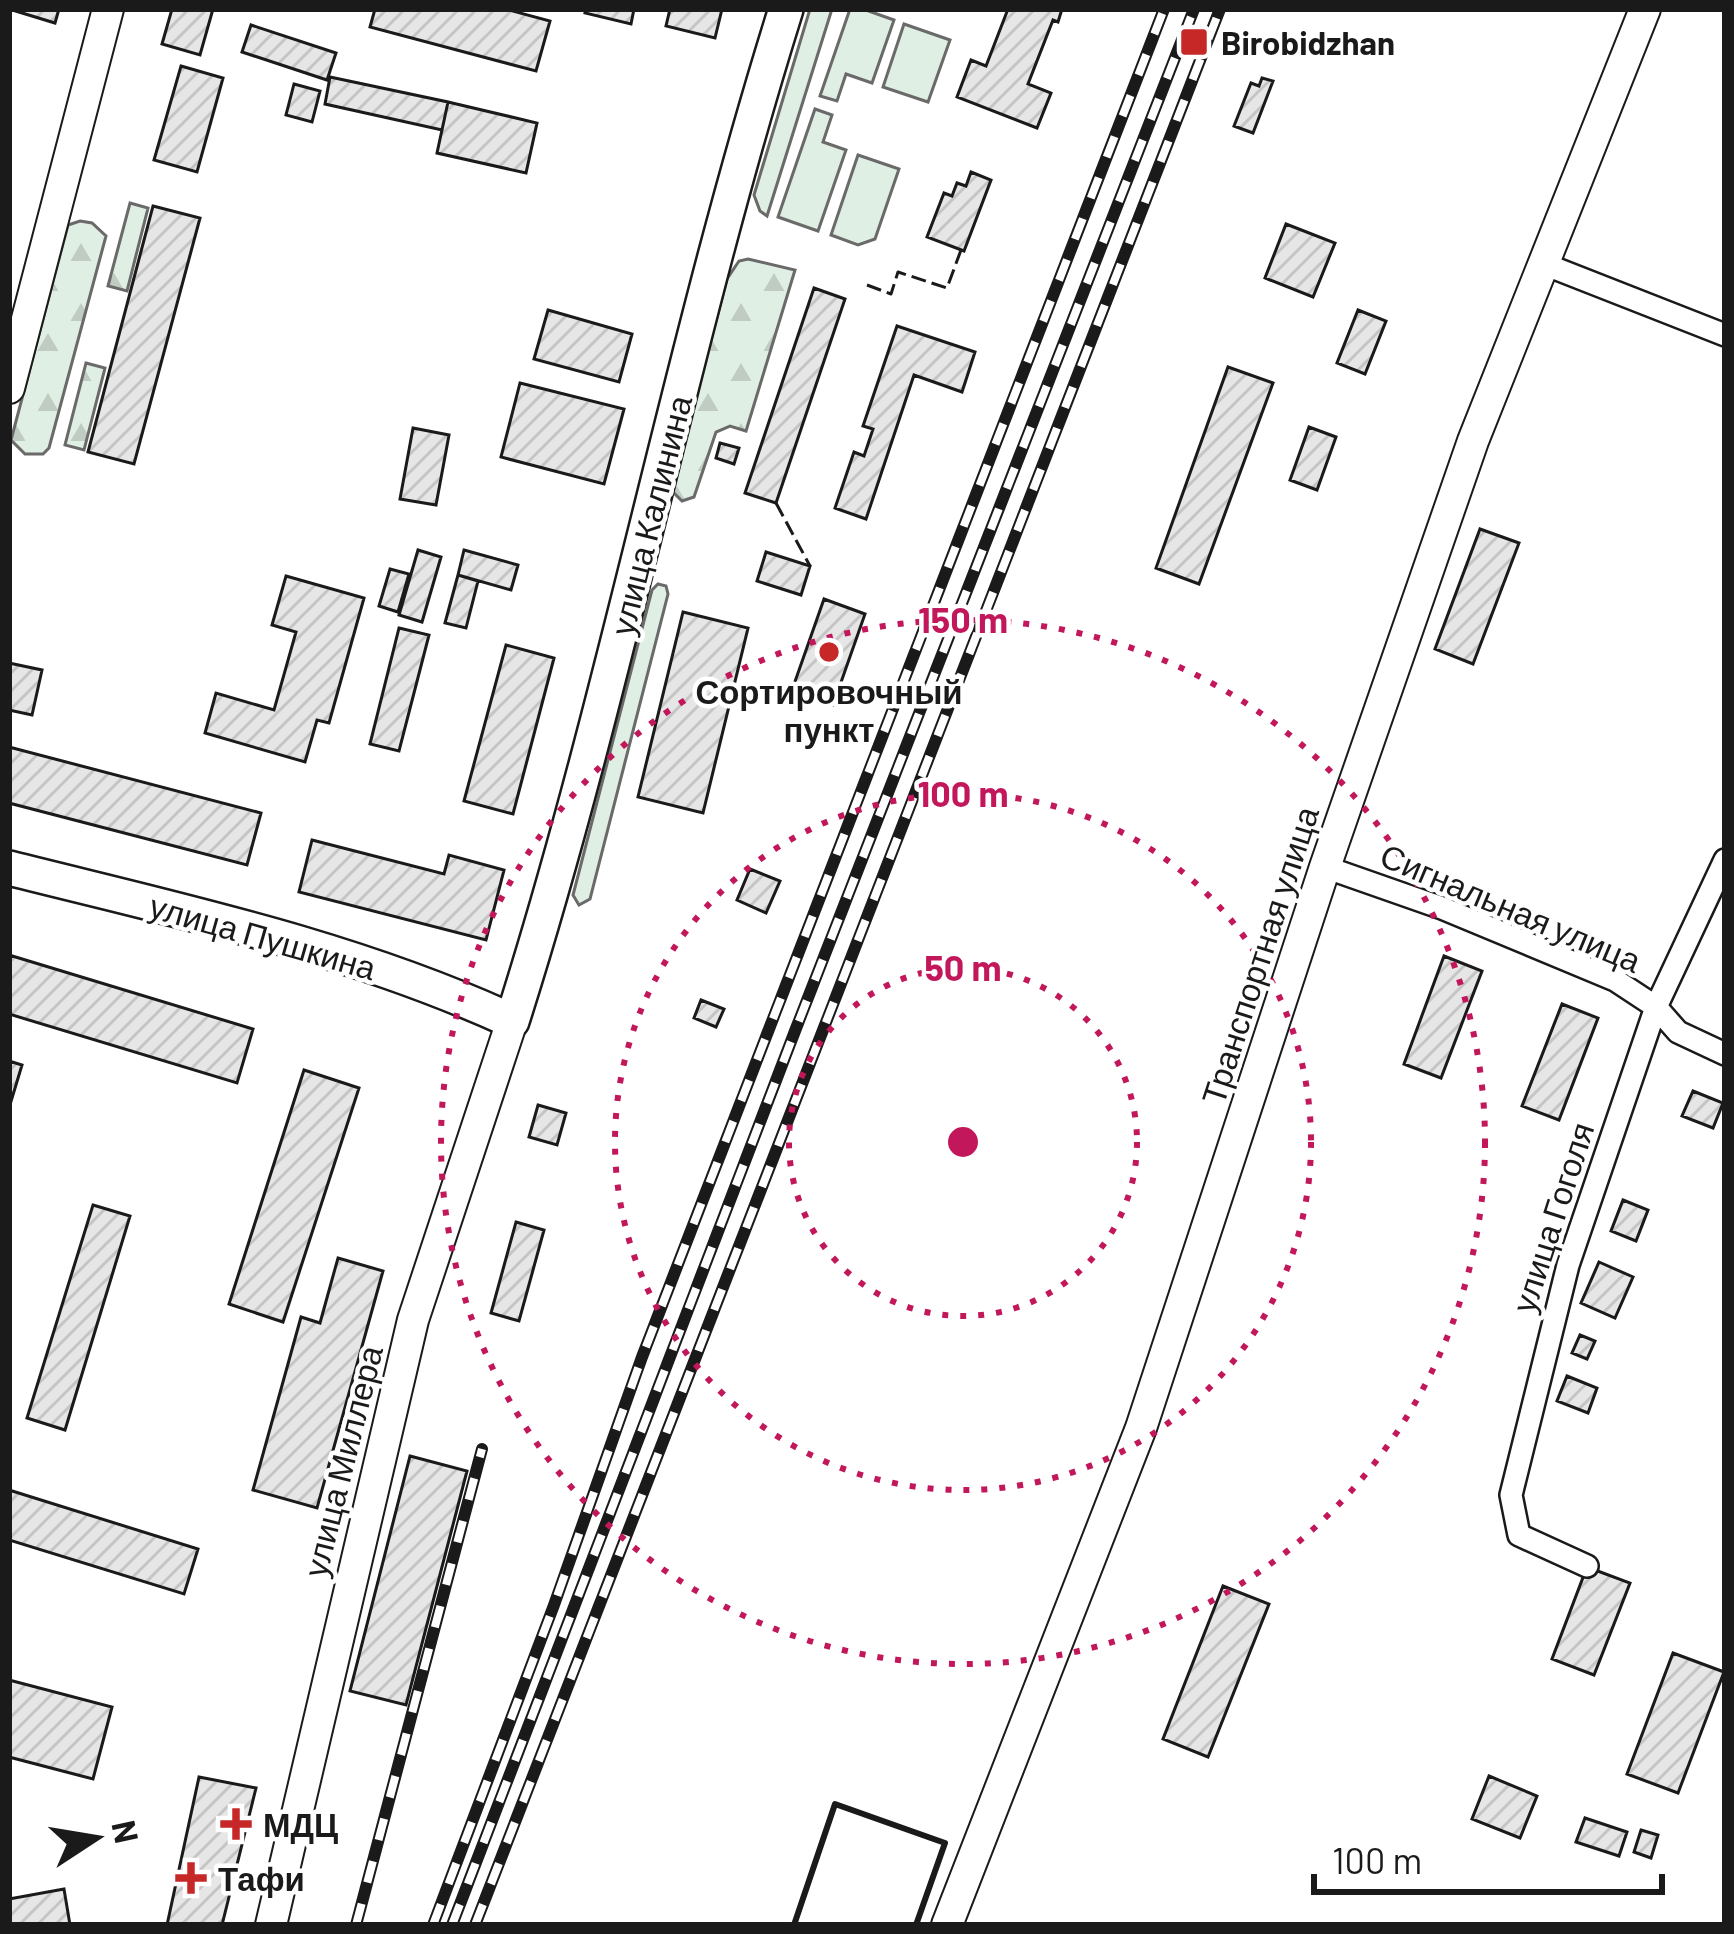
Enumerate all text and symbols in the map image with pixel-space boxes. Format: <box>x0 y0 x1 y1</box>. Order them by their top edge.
place label: Birobidzhan <box>1221 22 1395 62</box>
marker: Birobidzhan <box>1178 26 1210 58</box>
street label: улица Калинина <box>601 390 699 639</box>
text: 150 m <box>918 597 1008 640</box>
marker: Сортировочный пункт <box>816 639 842 665</box>
place label: Сортировочный пункт <box>695 671 963 749</box>
text: 100 m <box>917 771 1009 814</box>
street label: Транспортная улица <box>1192 801 1326 1109</box>
street label: Сигнальная улица <box>1375 834 1648 980</box>
street label: улица Пушкина <box>145 885 381 988</box>
text: 50 m <box>924 945 1002 988</box>
street label: улица Гоголя <box>1502 1117 1602 1317</box>
centre of rings <box>942 1121 984 1163</box>
street label: улица Миллера <box>294 1341 390 1581</box>
north arrow <box>36 1778 156 1898</box>
place label: МДЦ <box>263 1804 338 1844</box>
marker: МДЦ <box>220 1808 252 1840</box>
text: N <box>104 1817 148 1846</box>
scale bar <box>1314 1820 1662 1894</box>
text: 100 m <box>1332 1838 1422 1881</box>
place label: Тафи <box>218 1858 305 1898</box>
marker: Тафи <box>175 1862 207 1894</box>

